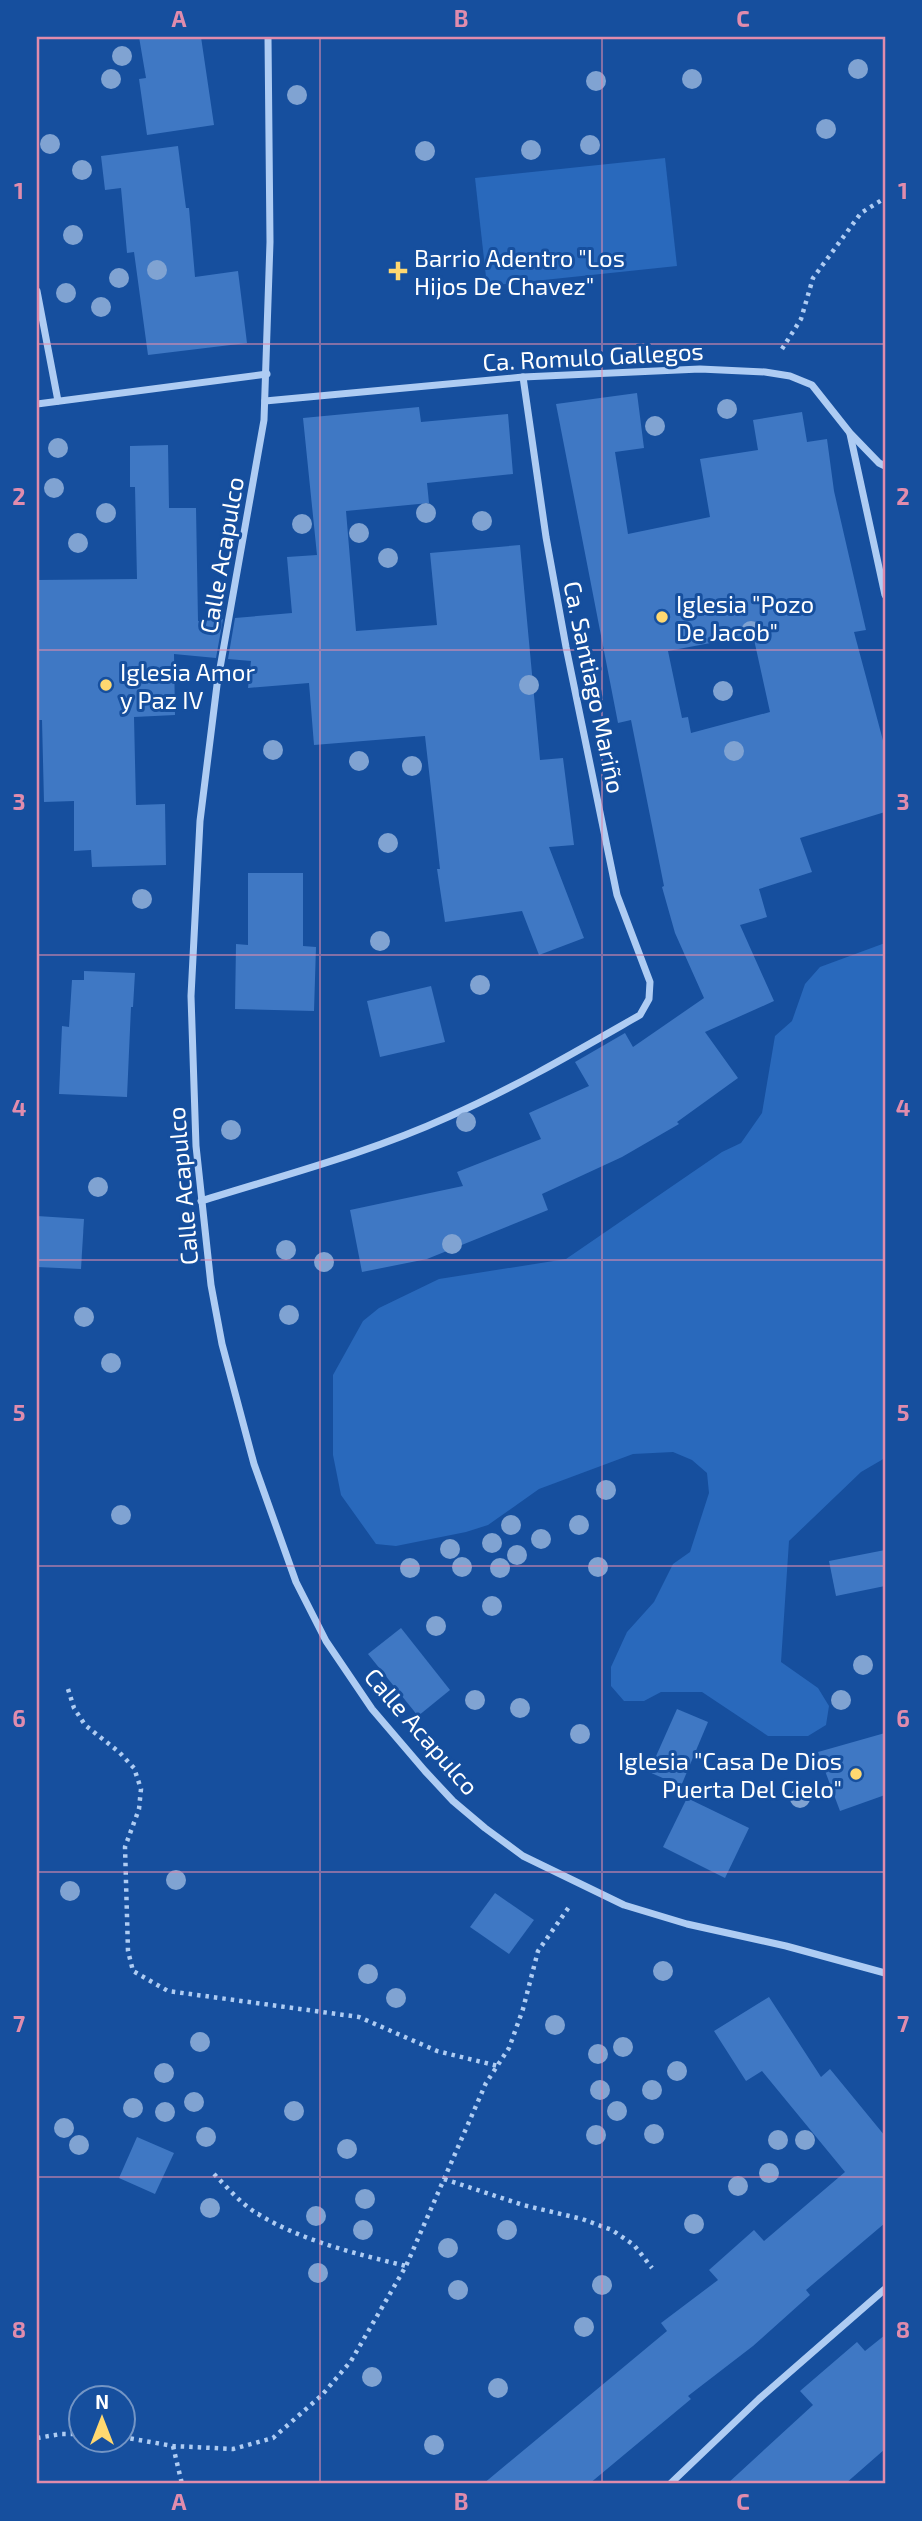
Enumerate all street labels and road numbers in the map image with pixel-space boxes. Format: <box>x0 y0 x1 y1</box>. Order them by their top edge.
street label: Ca. Romulo Gallegos <box>482 336 704 376</box>
street label: Calle Acapulco <box>193 474 249 636</box>
street label: Ca. Santiago Mariño <box>558 578 632 796</box>
street label: Calle Acapulco <box>161 1106 203 1266</box>
street label: Calle Acapulco <box>359 1662 485 1800</box>

